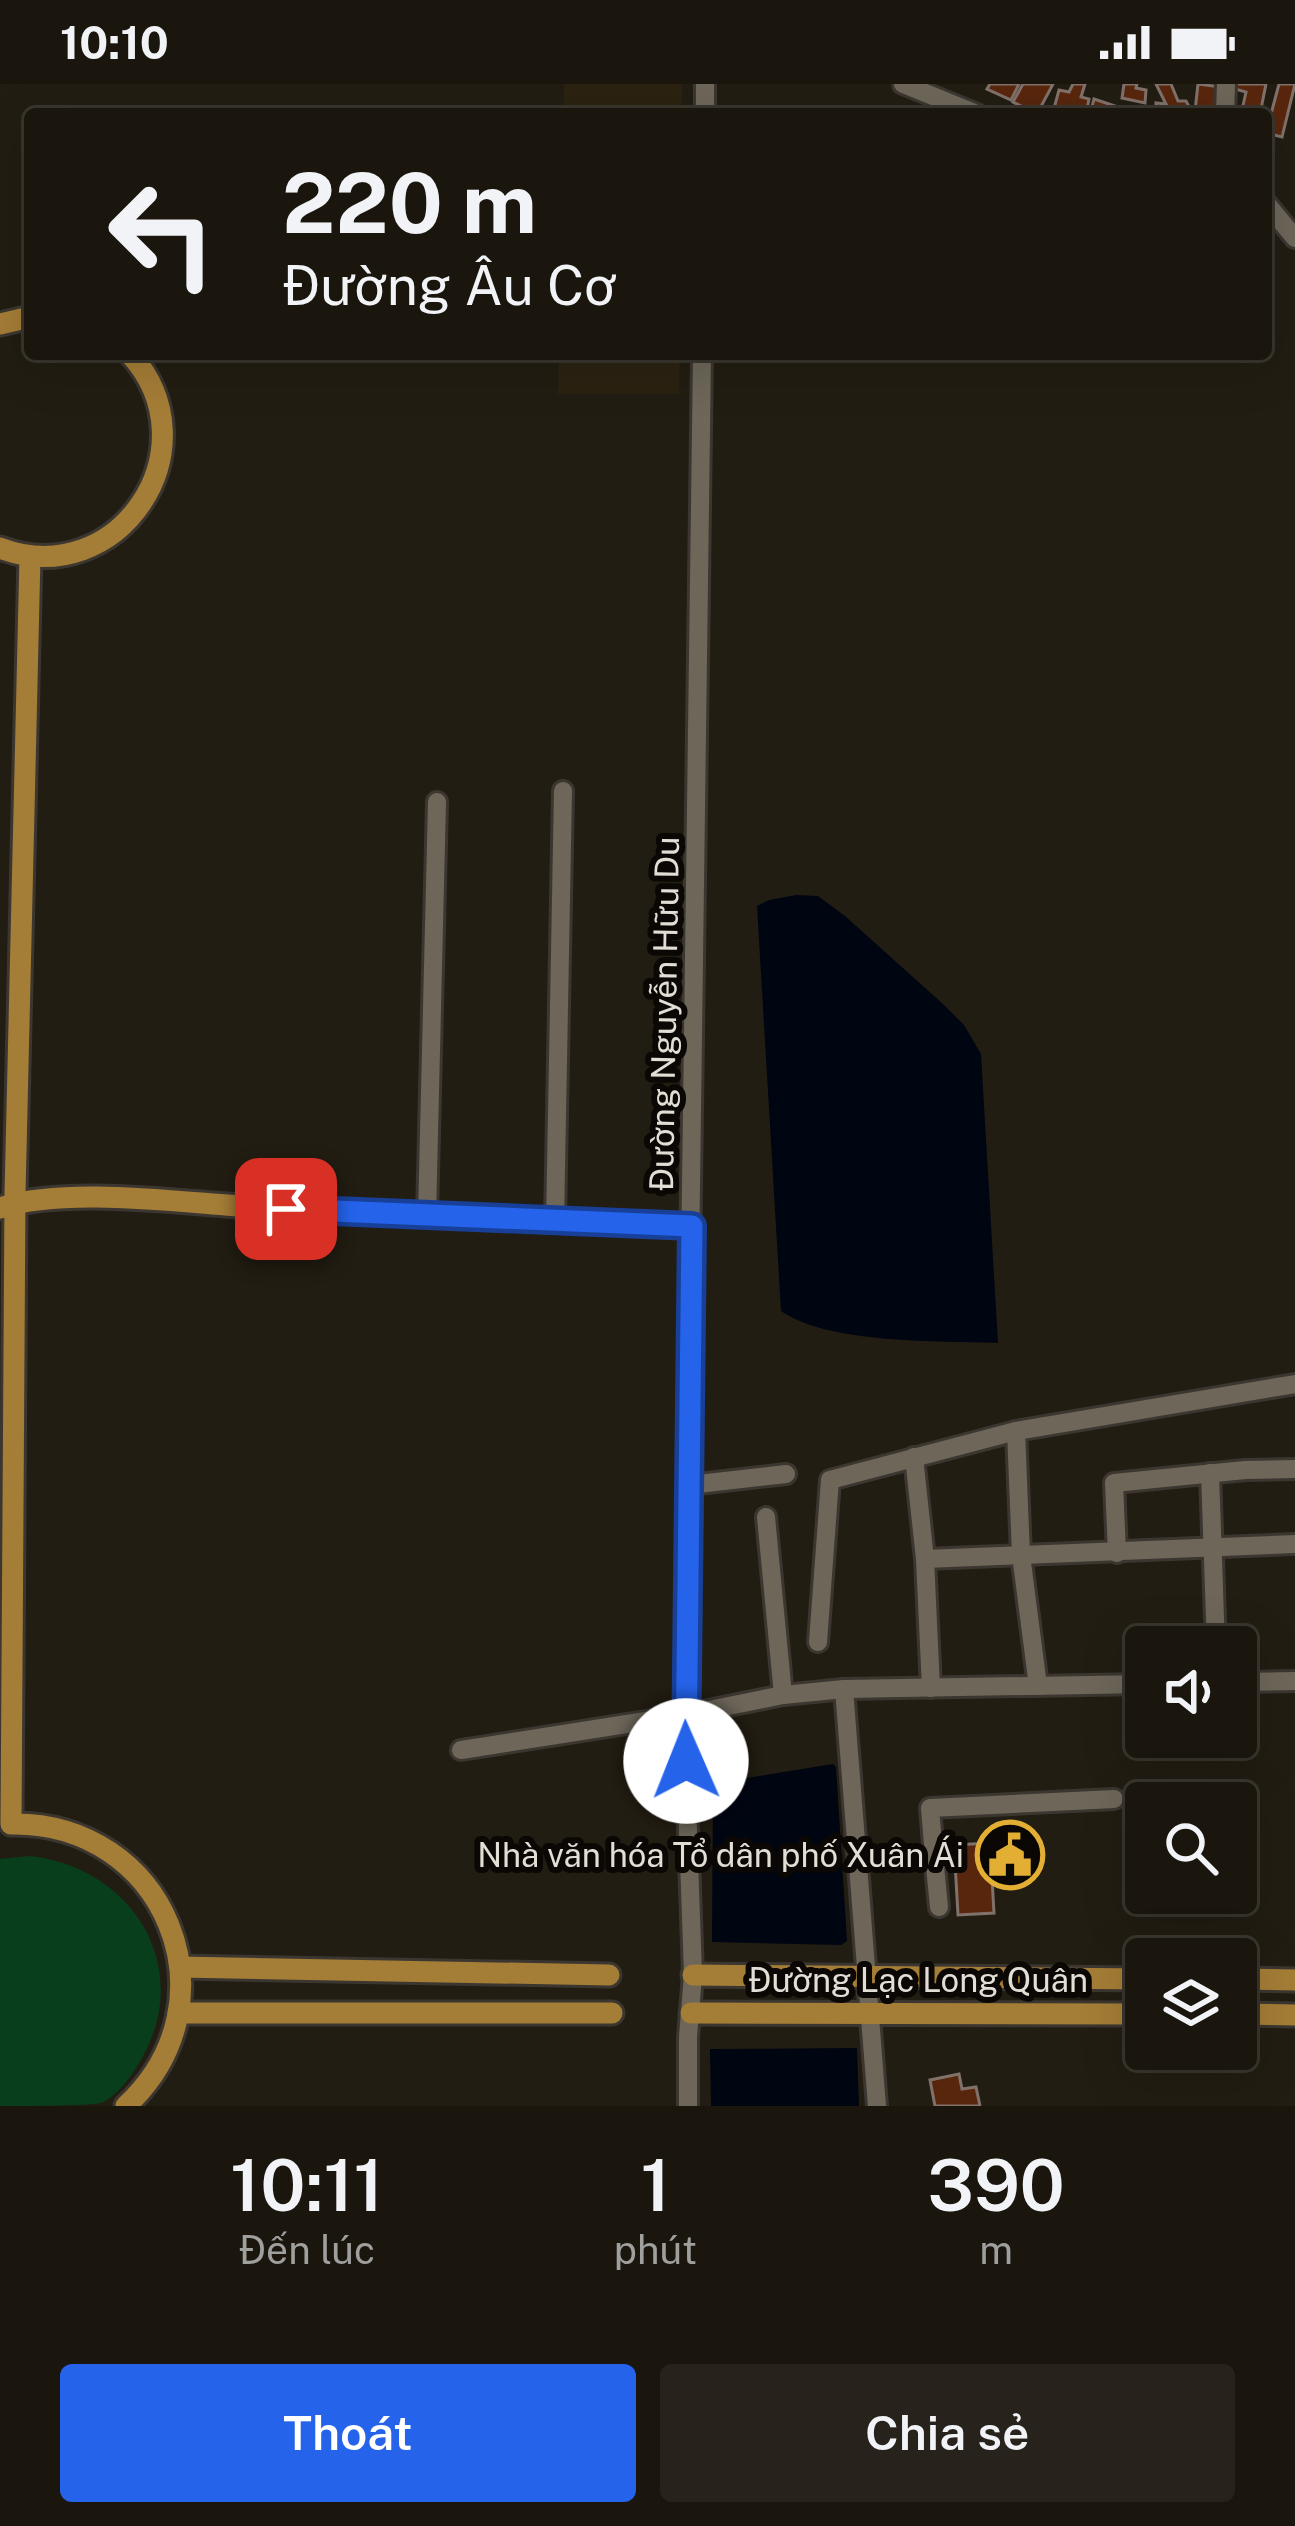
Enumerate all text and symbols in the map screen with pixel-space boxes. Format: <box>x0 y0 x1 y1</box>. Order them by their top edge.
text: 10:10 <box>60 16 169 69</box>
text: 220 m <box>282 153 537 252</box>
icon: left <box>84 156 240 312</box>
text: Đường Âu Cơ <box>282 254 617 317</box>
street label: Đường Nguyễn Hữu Du <box>642 836 686 1192</box>
pin <box>235 1158 337 1260</box>
icon: arrive <box>253 1176 319 1242</box>
map controls <box>1125 1626 1257 2070</box>
button: sound <box>1125 1626 1257 1758</box>
position arrow <box>623 1698 749 1824</box>
button: search <box>1125 1782 1257 1914</box>
public building icon: Nhà văn hóa Tổ dân phố Xuân Ái <box>975 1820 1045 1890</box>
place label: Nhà văn hóa Tổ dân phố Xuân Ái <box>477 1835 964 1874</box>
button: layers <box>1125 1938 1257 2070</box>
street label: Đường Lạc Long Quân <box>748 1961 1088 1999</box>
text: 10:11 <box>230 2143 384 2227</box>
text: 1 <box>640 2143 671 2227</box>
text: 390 <box>927 2143 1065 2227</box>
text: Đến lúc <box>239 2227 375 2273</box>
text: phút <box>614 2227 697 2273</box>
text: m <box>979 2227 1013 2273</box>
button: Thoát <box>60 2364 636 2502</box>
button: Chia sẻ <box>660 2364 1235 2502</box>

